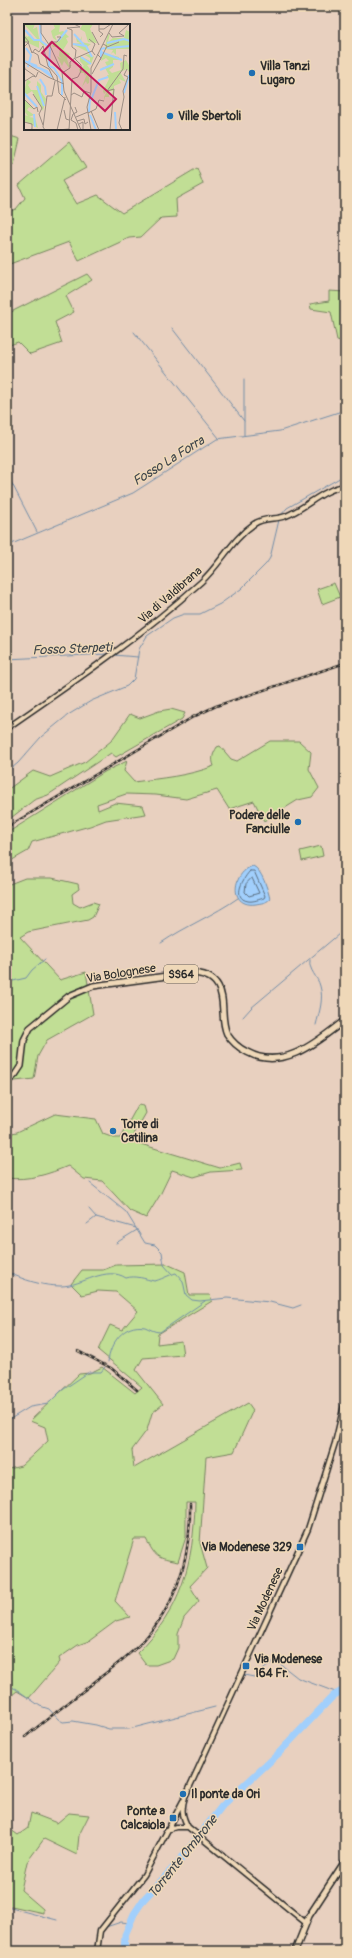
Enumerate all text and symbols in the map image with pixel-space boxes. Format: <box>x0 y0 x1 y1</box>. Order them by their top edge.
inset map <box>24 24 130 130</box>
place label: Villa Tanzi Lugaro <box>260 59 310 88</box>
marker: Villa Tanzi Lugaro <box>247 68 257 78</box>
place label: Ville Sbertoli <box>178 109 241 124</box>
marker: Ville Sbertoli <box>165 111 175 121</box>
water label: Fosso La Forra <box>130 432 208 489</box>
street label: Via di Valdibrana <box>135 563 206 627</box>
water label: Fosso Sterpeti <box>32 640 115 658</box>
place label: Podere delle Fanciulle <box>229 808 291 837</box>
marker: Podere delle Fanciulle <box>293 817 303 827</box>
street label: Via Bolognese <box>85 961 157 986</box>
road number: SS64 <box>164 965 198 983</box>
place label: Torre di Catilina <box>120 1117 158 1146</box>
marker: Torre di Catilina <box>108 1126 118 1136</box>
place label: Via Modenese 329 <box>202 1540 292 1555</box>
marker: Via Modenese 329 <box>295 1542 305 1552</box>
street label: Via Modenese <box>244 1565 287 1633</box>
place label: Via Modenese 164 Fr. <box>254 1652 323 1681</box>
marker: Via Modenese 164 Fr. <box>241 1661 251 1671</box>
place label: Il ponte da Ori <box>191 1787 260 1802</box>
marker: Il ponte da Ori <box>178 1789 188 1799</box>
place label: Ponte a Calcaiola <box>120 1804 165 1833</box>
water label: Torrente Ombrone <box>145 1811 222 1901</box>
marker: Ponte a Calcaiola <box>168 1813 178 1823</box>

